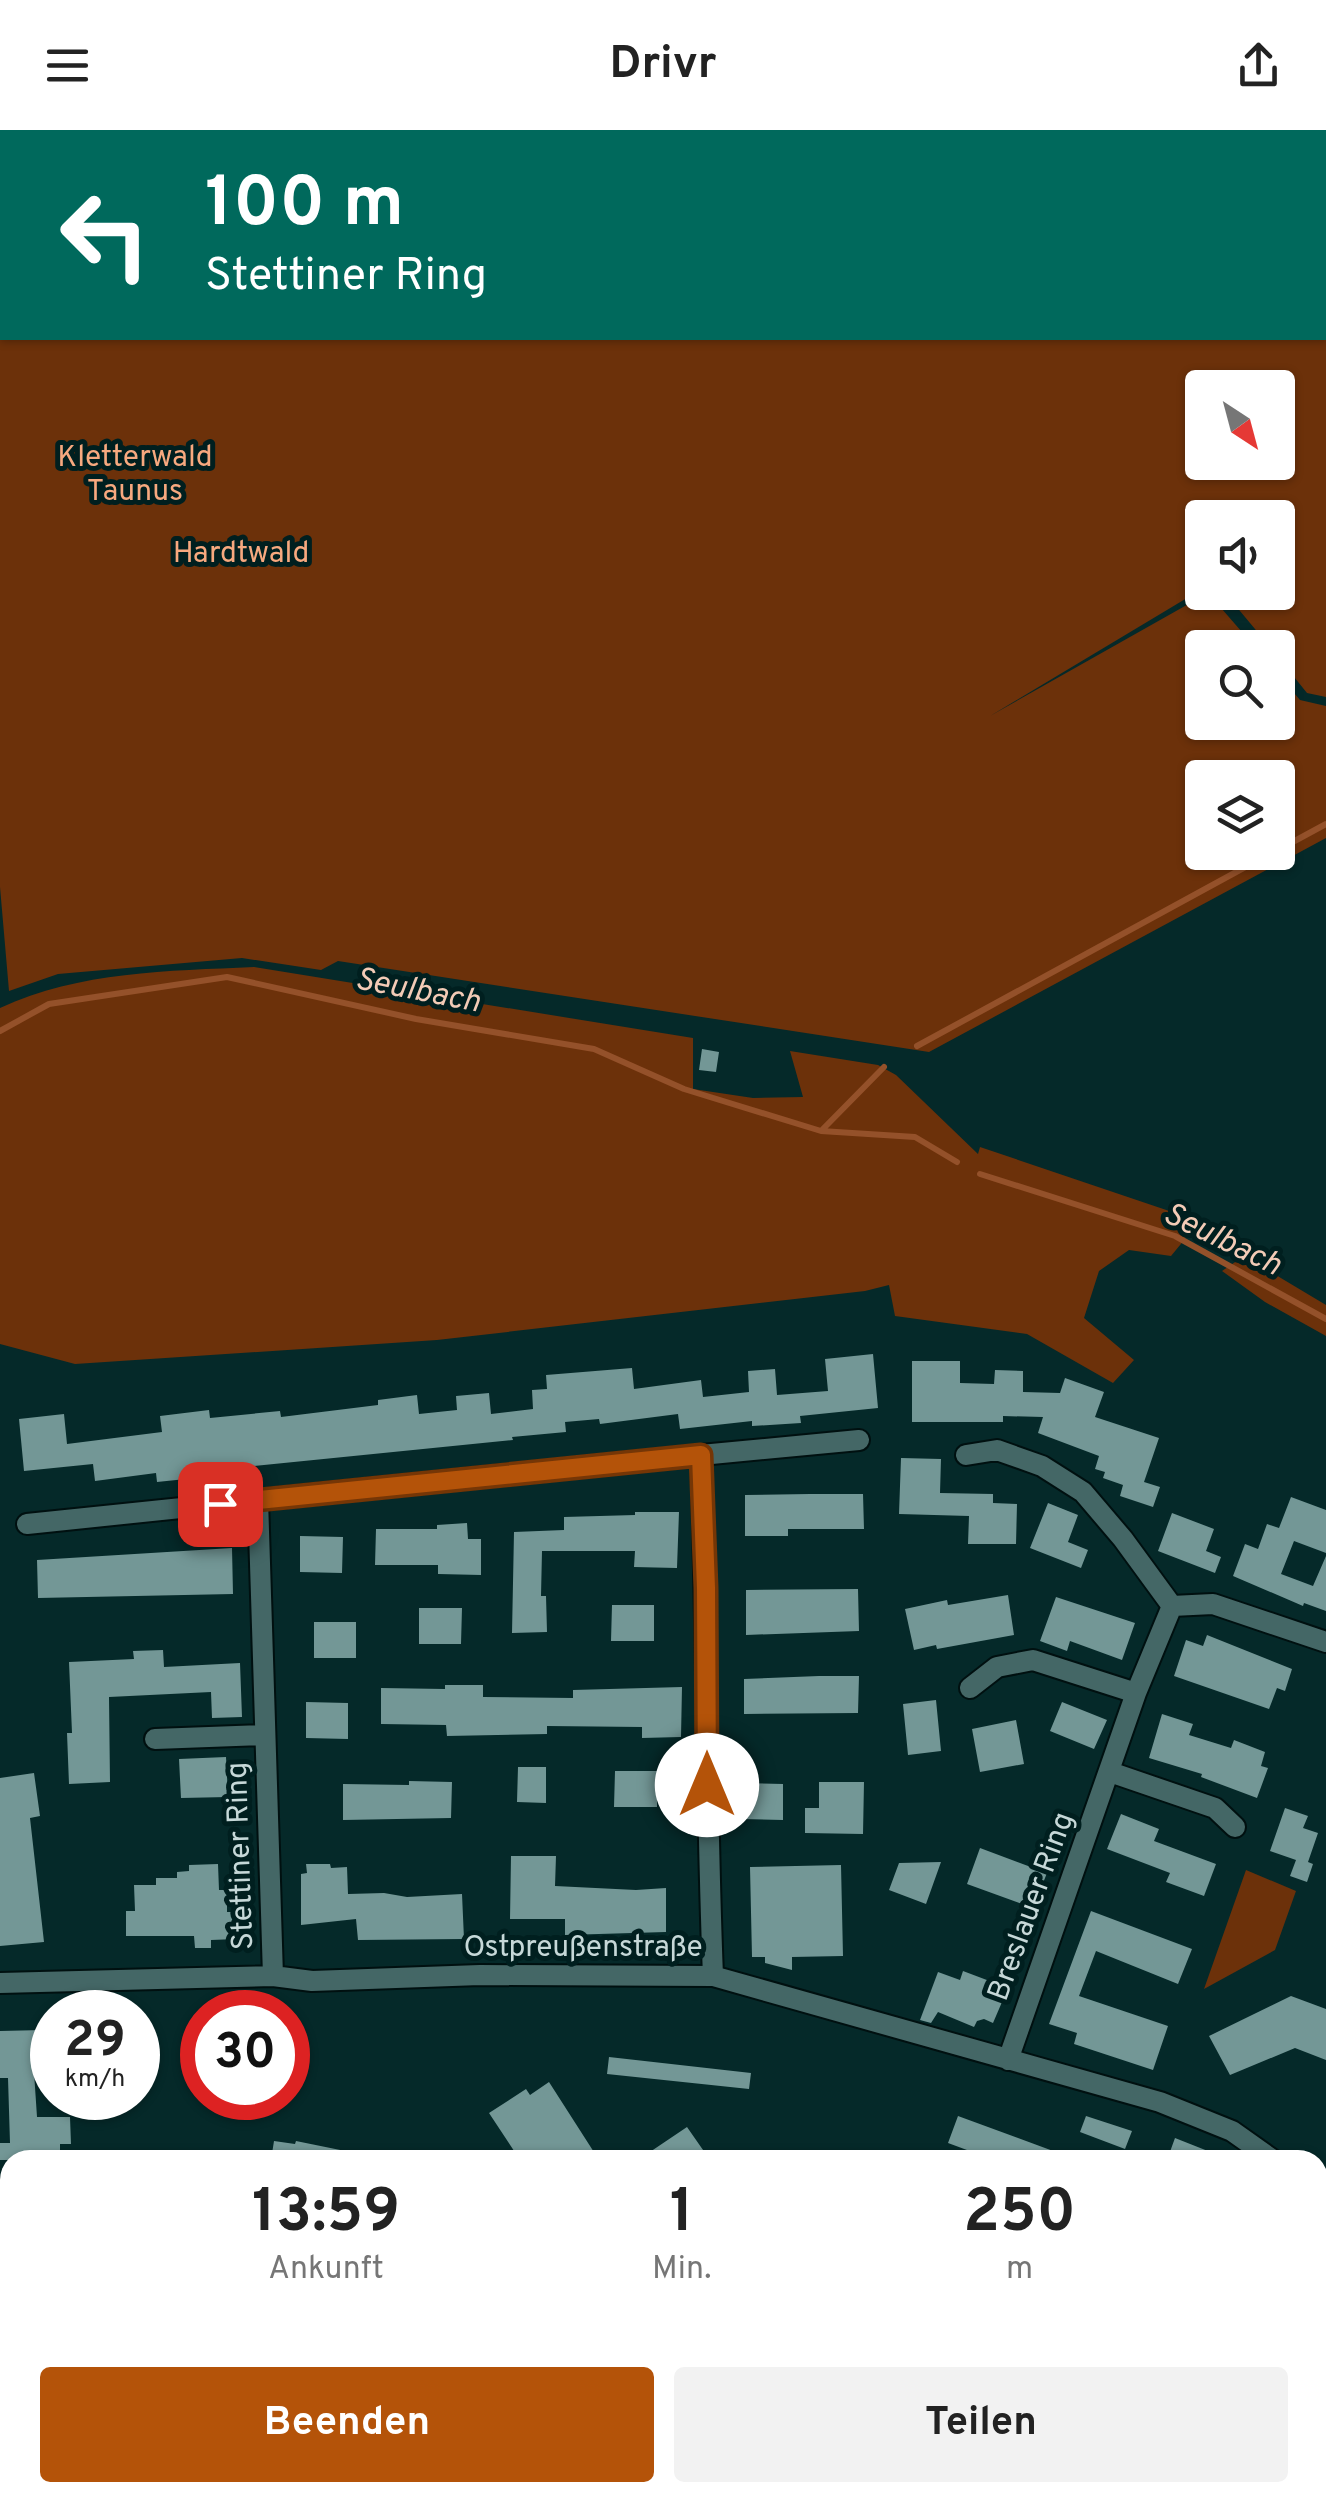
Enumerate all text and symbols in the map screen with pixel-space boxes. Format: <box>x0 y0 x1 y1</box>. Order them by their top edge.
text: Drivr <box>609 37 717 94</box>
icon: menu <box>40 38 95 93</box>
icon: share <box>1231 38 1286 93</box>
text: 100 m <box>205 162 404 251</box>
icon: left <box>40 170 170 300</box>
text: Stettiner Ring <box>205 249 487 306</box>
north arrow <box>1185 370 1295 480</box>
map controls <box>1185 370 1295 870</box>
park label: Kletterwald Taunus <box>57 440 213 511</box>
button: sound <box>1185 500 1295 610</box>
park label: Hardtwald <box>173 536 309 573</box>
button: search <box>1185 630 1295 740</box>
button: layers <box>1185 760 1295 870</box>
water label: Seulbach <box>351 960 484 1024</box>
water label: Seulbach <box>1156 1195 1288 1287</box>
pin <box>178 1462 263 1547</box>
icon: arrive <box>193 1477 248 1532</box>
position arrow <box>655 1733 759 1837</box>
street label: Stettiner Ring <box>220 1761 263 1951</box>
street label: Breslauer Ring <box>981 1808 1084 2006</box>
street label: Ostpreußenstraße <box>463 1930 703 1967</box>
speed limit sign: 30 <box>180 1990 310 2120</box>
text: 29 <box>64 2011 126 2074</box>
text: km/h <box>65 2064 125 2096</box>
text: 13:59 <box>252 2177 400 2253</box>
text: 1 <box>670 2177 694 2253</box>
text: 250 <box>963 2177 1076 2253</box>
text: Ankunft <box>268 2250 384 2290</box>
text: Min. <box>652 2250 711 2290</box>
text: m <box>1006 2250 1033 2290</box>
button: Beenden <box>40 2367 654 2482</box>
button: Teilen <box>674 2367 1288 2482</box>

